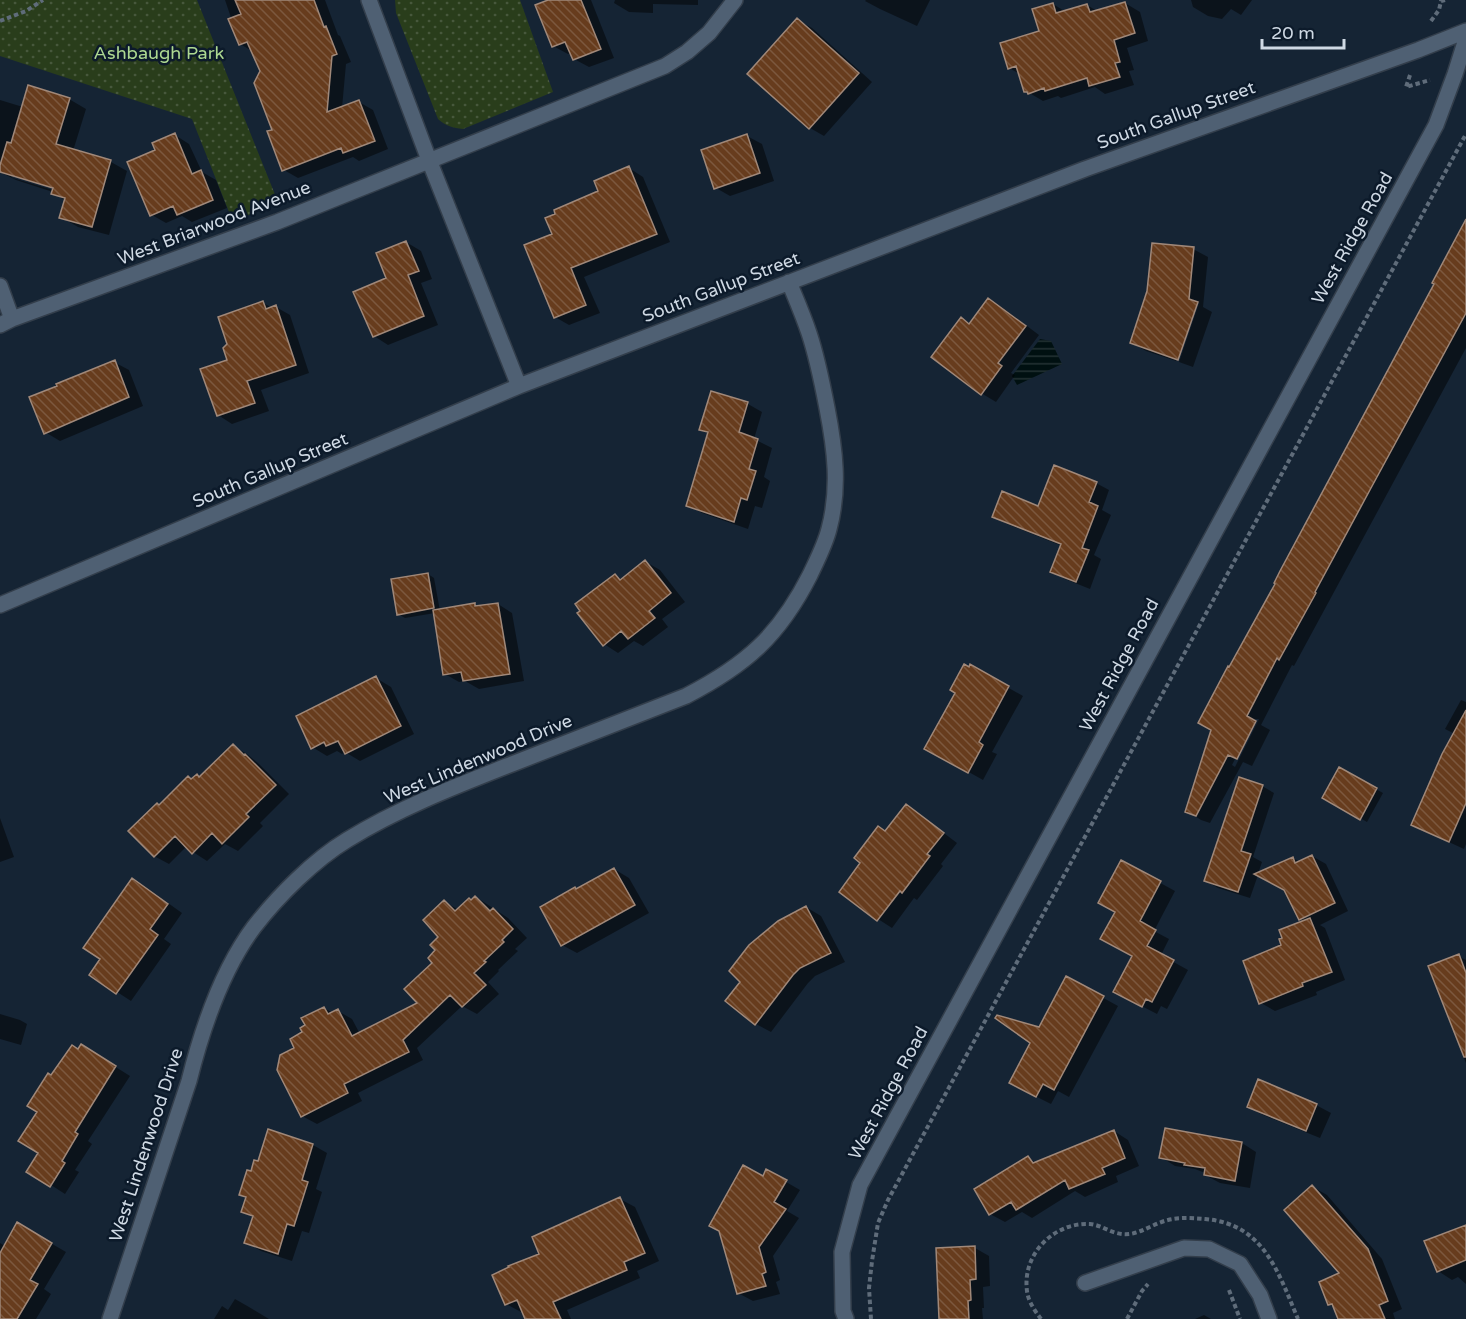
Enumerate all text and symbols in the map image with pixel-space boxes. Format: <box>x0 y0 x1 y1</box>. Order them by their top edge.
scale bar <box>1262 12 1344 50</box>
text: 20 m <box>1271 22 1315 44</box>
park label: Ashbaugh Park <box>94 42 225 64</box>
street label: South Gallup Street <box>1094 76 1258 154</box>
street label: West Ridge Road <box>1307 168 1397 308</box>
street label: West Briarwood Avenue <box>114 176 314 270</box>
street label: South Gallup Street <box>639 247 803 327</box>
street label: South Gallup Street <box>189 427 351 513</box>
street label: West Ridge Road <box>1075 595 1163 735</box>
street label: West Lindenwood Drive <box>381 709 575 809</box>
street label: West Ridge Road <box>844 1023 932 1163</box>
street label: West Lindenwood Drive <box>104 1045 188 1245</box>

